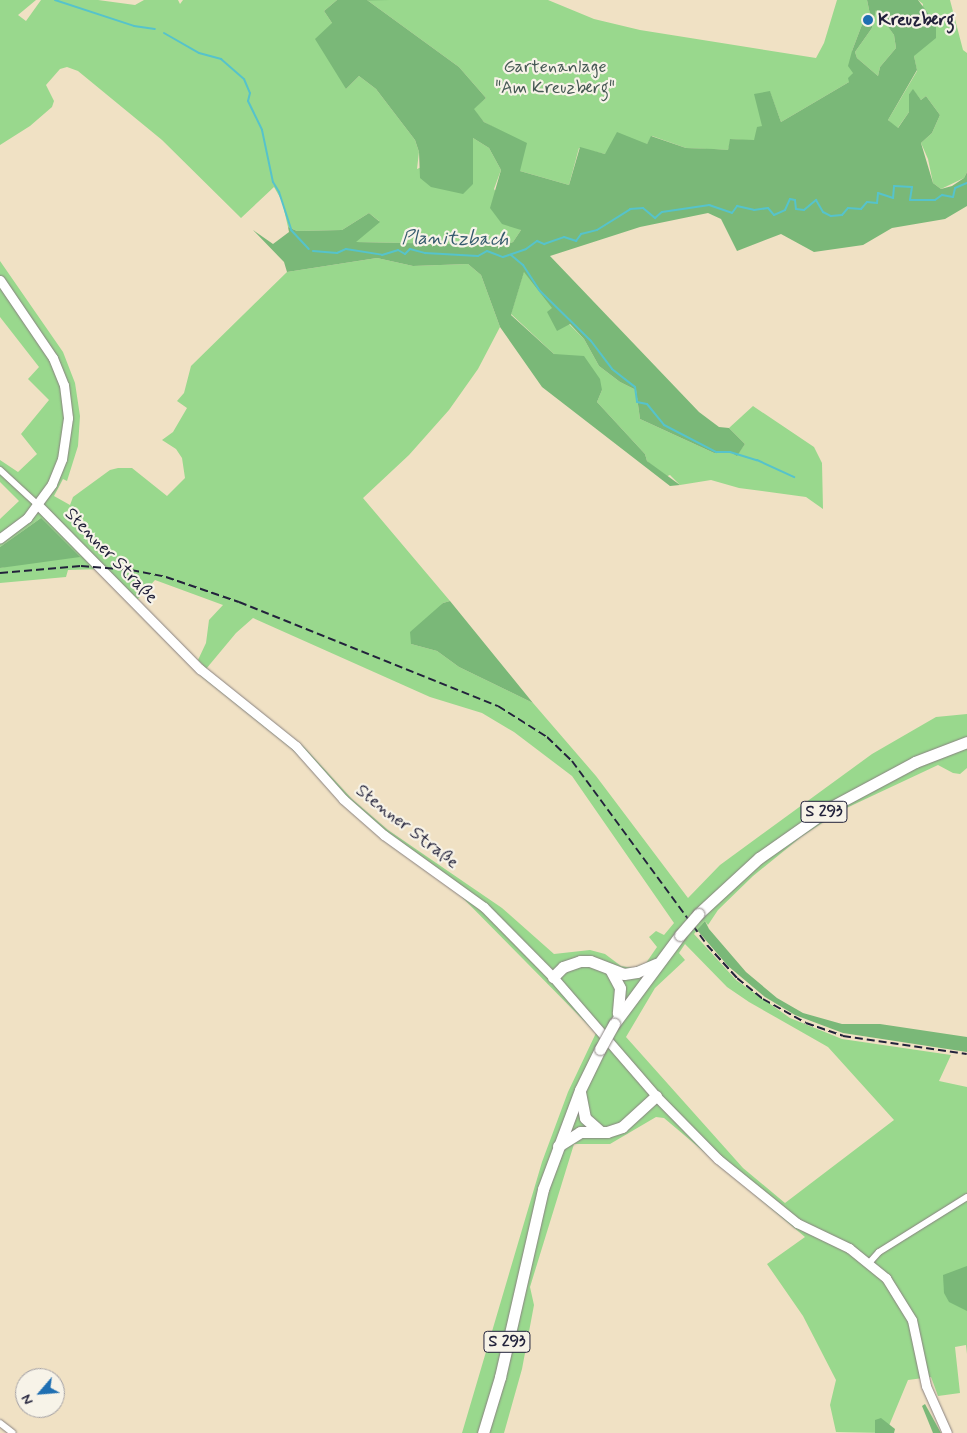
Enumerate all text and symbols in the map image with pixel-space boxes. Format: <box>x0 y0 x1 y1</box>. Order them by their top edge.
place label: Kreuzberg <box>878 9 955 31</box>
marker: Kreuzberg <box>862 14 874 26</box>
park label: Gartenanlage "Am Kreuzberg" <box>495 57 615 100</box>
water label: Planitzbach <box>401 227 509 251</box>
street label: Stenner Straße <box>61 505 161 607</box>
street label: Stenner Straße <box>352 781 462 873</box>
road number: S 293 <box>800 799 848 826</box>
road number: S 293 <box>483 1328 531 1355</box>
north arrow <box>15 1368 65 1418</box>
text: N <box>17 1391 38 1408</box>

